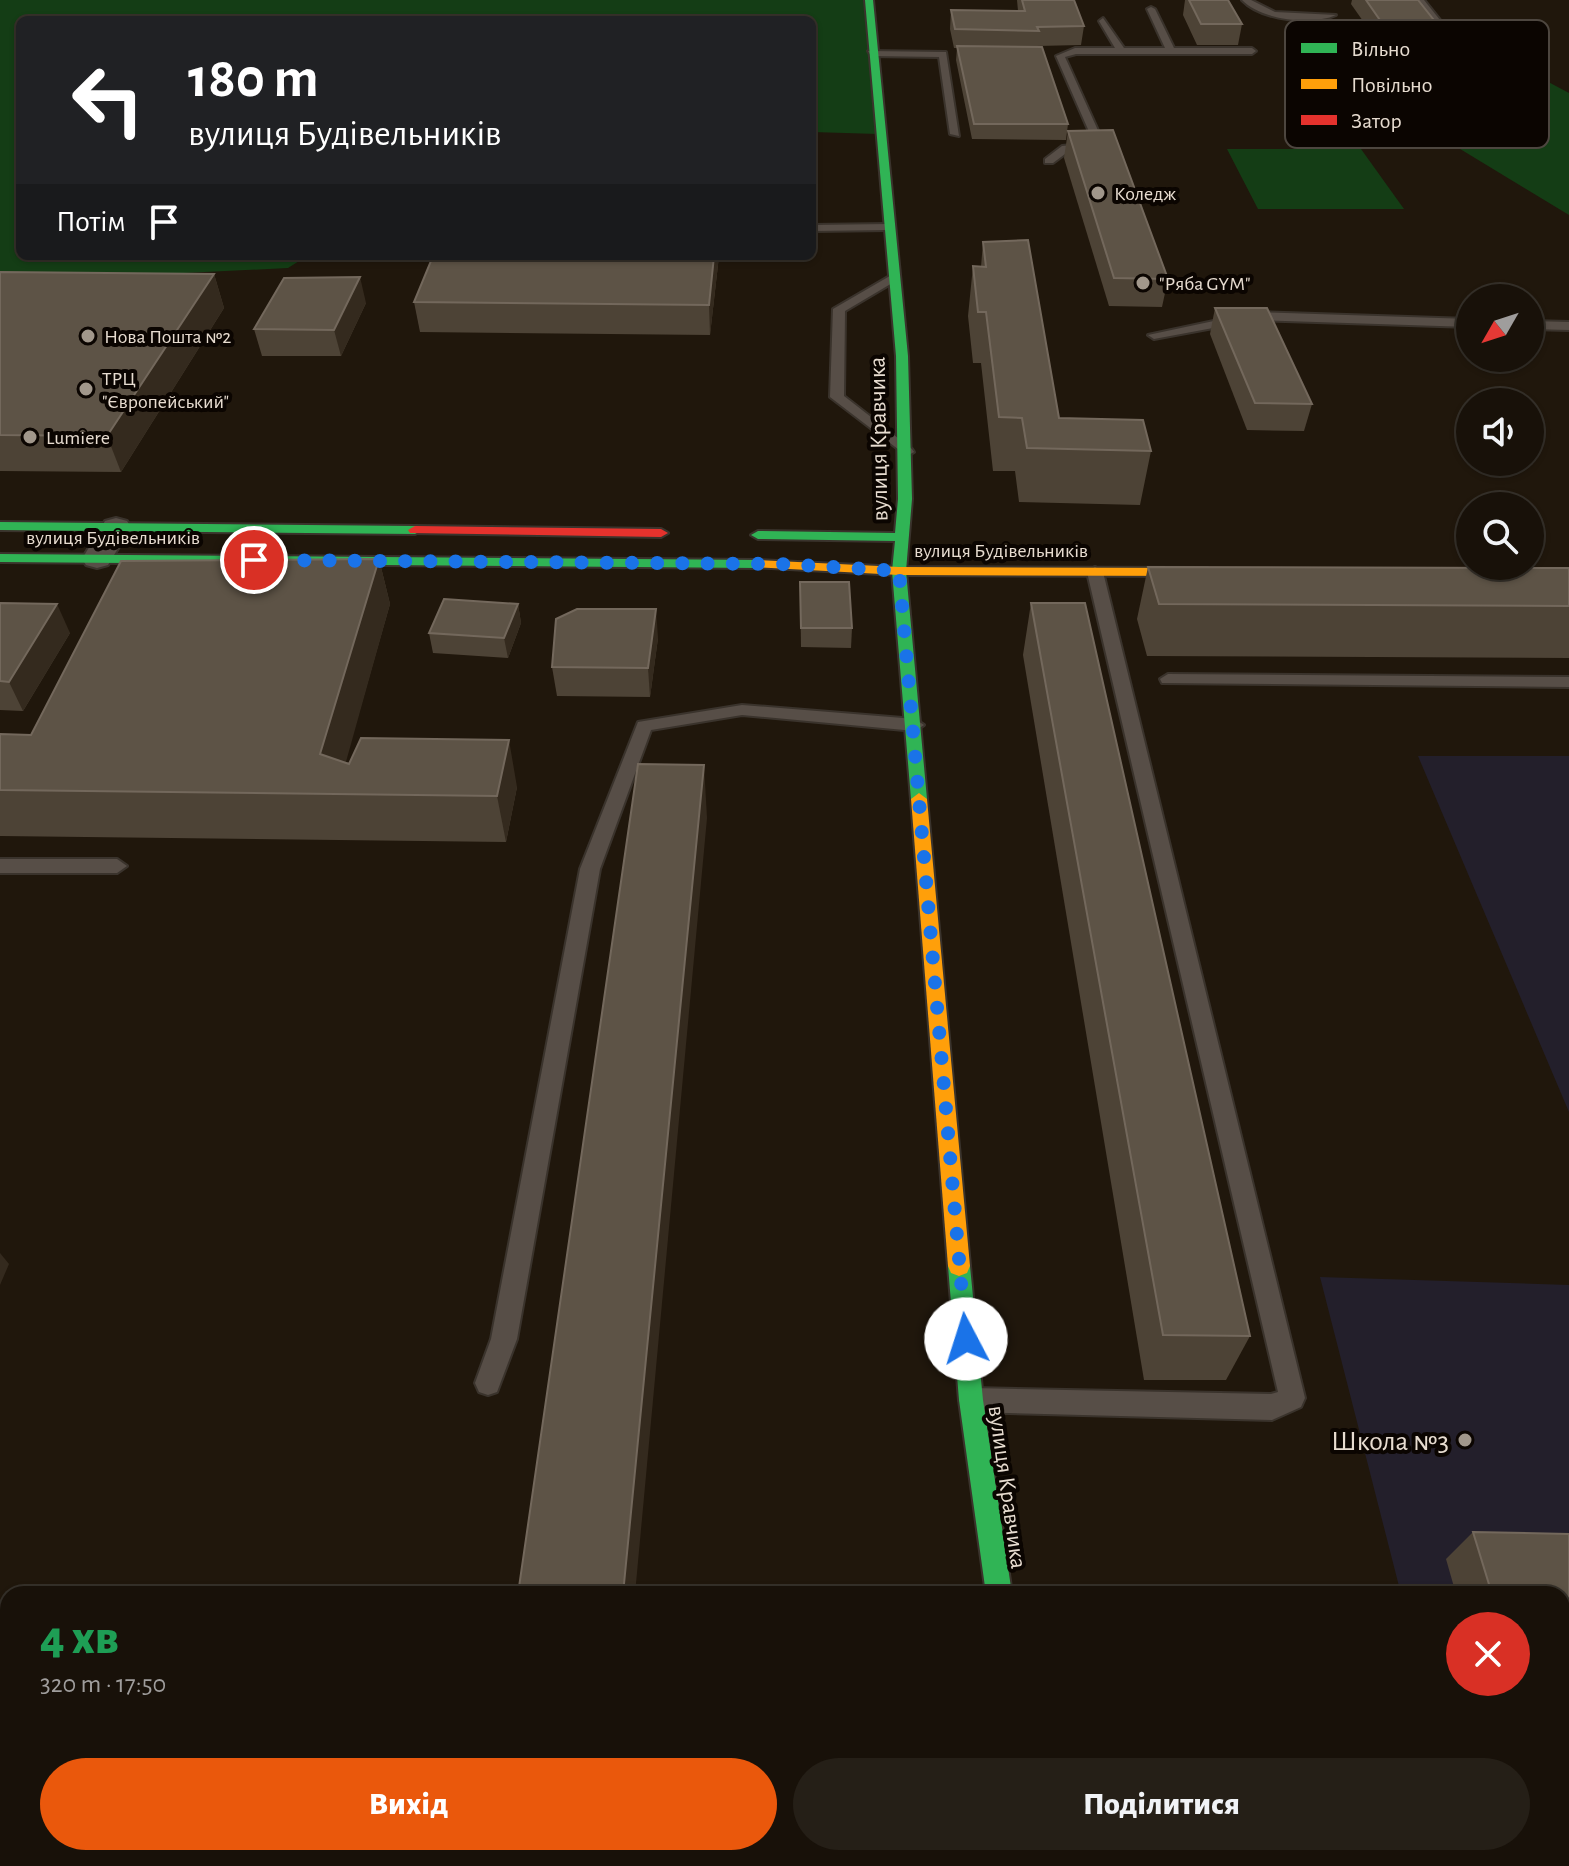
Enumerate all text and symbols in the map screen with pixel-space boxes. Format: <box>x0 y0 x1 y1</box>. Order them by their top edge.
legend <box>1285 20 1549 148</box>
text: Вільно <box>1351 38 1410 60</box>
icon: left <box>56 48 160 152</box>
text: 180 m <box>188 51 319 107</box>
text: Повільно <box>1351 74 1432 96</box>
text: Затор <box>1351 110 1402 132</box>
text: вулиця Будівельників <box>188 116 501 152</box>
marker: Коледж <box>1089 184 1107 202</box>
place label: Коледж <box>1114 184 1176 204</box>
icon: arrive <box>142 200 186 244</box>
text: Потім <box>56 207 126 237</box>
marker: "Ряба GYM" <box>1134 274 1152 292</box>
place label: "Ряба GYM" <box>1159 274 1251 294</box>
north arrow <box>1456 284 1544 372</box>
map controls <box>1456 284 1544 580</box>
marker: Нова Пошта №2 <box>79 327 97 345</box>
place label: Нова Пошта №2 <box>104 327 231 347</box>
street label: вулиця Кравчика <box>866 356 892 522</box>
place label: ТРЦ "Європейський" <box>102 369 229 412</box>
marker: ТРЦ "Європейський" <box>77 380 95 398</box>
button: sound <box>1456 388 1544 476</box>
marker: Lumiere <box>21 428 39 446</box>
place label: Lumiere <box>46 428 110 448</box>
button: search <box>1456 492 1544 580</box>
pin <box>220 526 288 594</box>
street label: вулиця Будівельників <box>26 528 200 548</box>
icon: arrive <box>232 538 276 582</box>
street label: вулиця Будівельників <box>914 541 1088 561</box>
position arrow <box>924 1297 1008 1381</box>
street label: вулиця Кравчика <box>984 1404 1030 1570</box>
place label: Школа №3 <box>1331 1428 1449 1456</box>
marker: Школа №3 <box>1456 1431 1474 1449</box>
button: close <box>1446 1612 1530 1696</box>
text: 4 хв <box>40 1615 119 1663</box>
text: 320 m · 17:50 <box>40 1671 166 1697</box>
button: Вихід <box>40 1758 777 1850</box>
button: Поділитися <box>793 1758 1530 1850</box>

